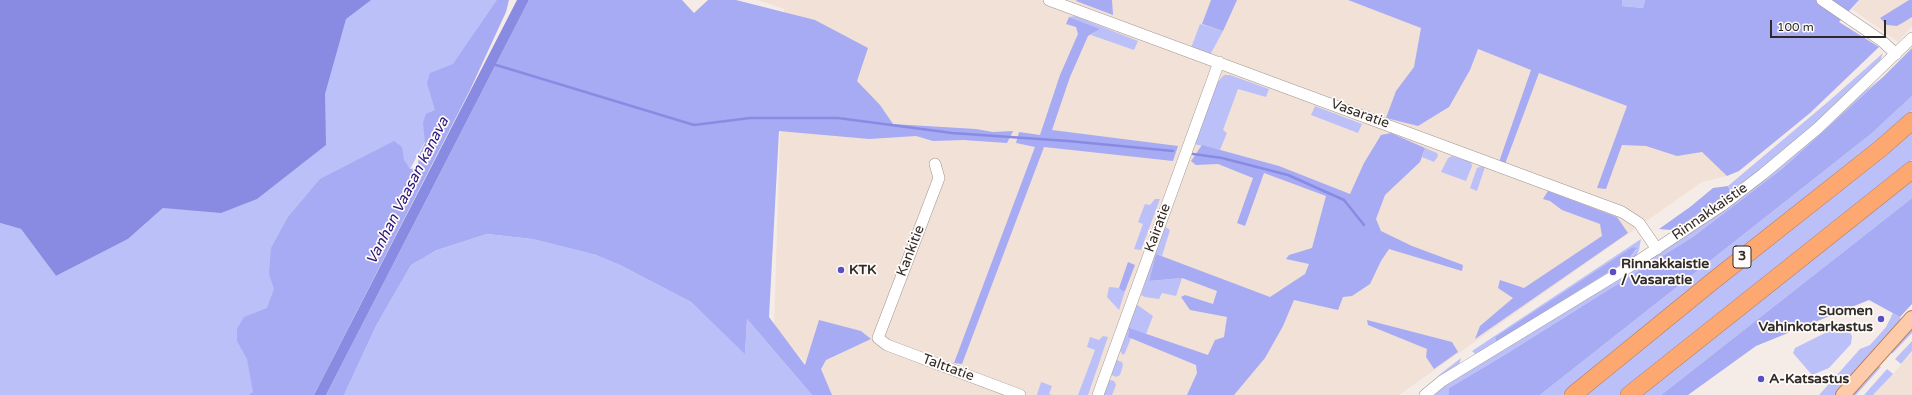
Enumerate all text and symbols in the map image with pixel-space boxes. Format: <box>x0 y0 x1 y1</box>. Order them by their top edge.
scale bar <box>1772 12 1888 38</box>
text: 100 m <box>1777 20 1814 34</box>
street label: Vasaratie <box>1328 96 1392 132</box>
water label: Vanhan Vaasan kanava <box>363 114 453 268</box>
street label: Rinnakkaistie <box>1669 180 1751 244</box>
street label: Kairatie <box>1141 201 1175 255</box>
street label: Kankitie <box>894 223 928 279</box>
road number: 3 <box>1733 246 1751 268</box>
place label: Rinnakkaistie / Vasaratie <box>1621 256 1709 288</box>
place label: KTK <box>849 262 876 278</box>
marker: KTK <box>836 265 846 275</box>
marker: Rinnakkaistie / Vasaratie <box>1608 267 1618 277</box>
place label: Suomen Vahinkotarkastus <box>1758 303 1873 336</box>
marker: Suomen Vahinkotarkastus <box>1876 314 1886 324</box>
street label: Talttatie <box>920 351 976 385</box>
place label: A-Katsastus <box>1769 371 1849 387</box>
marker: A-Katsastus <box>1756 374 1766 384</box>

